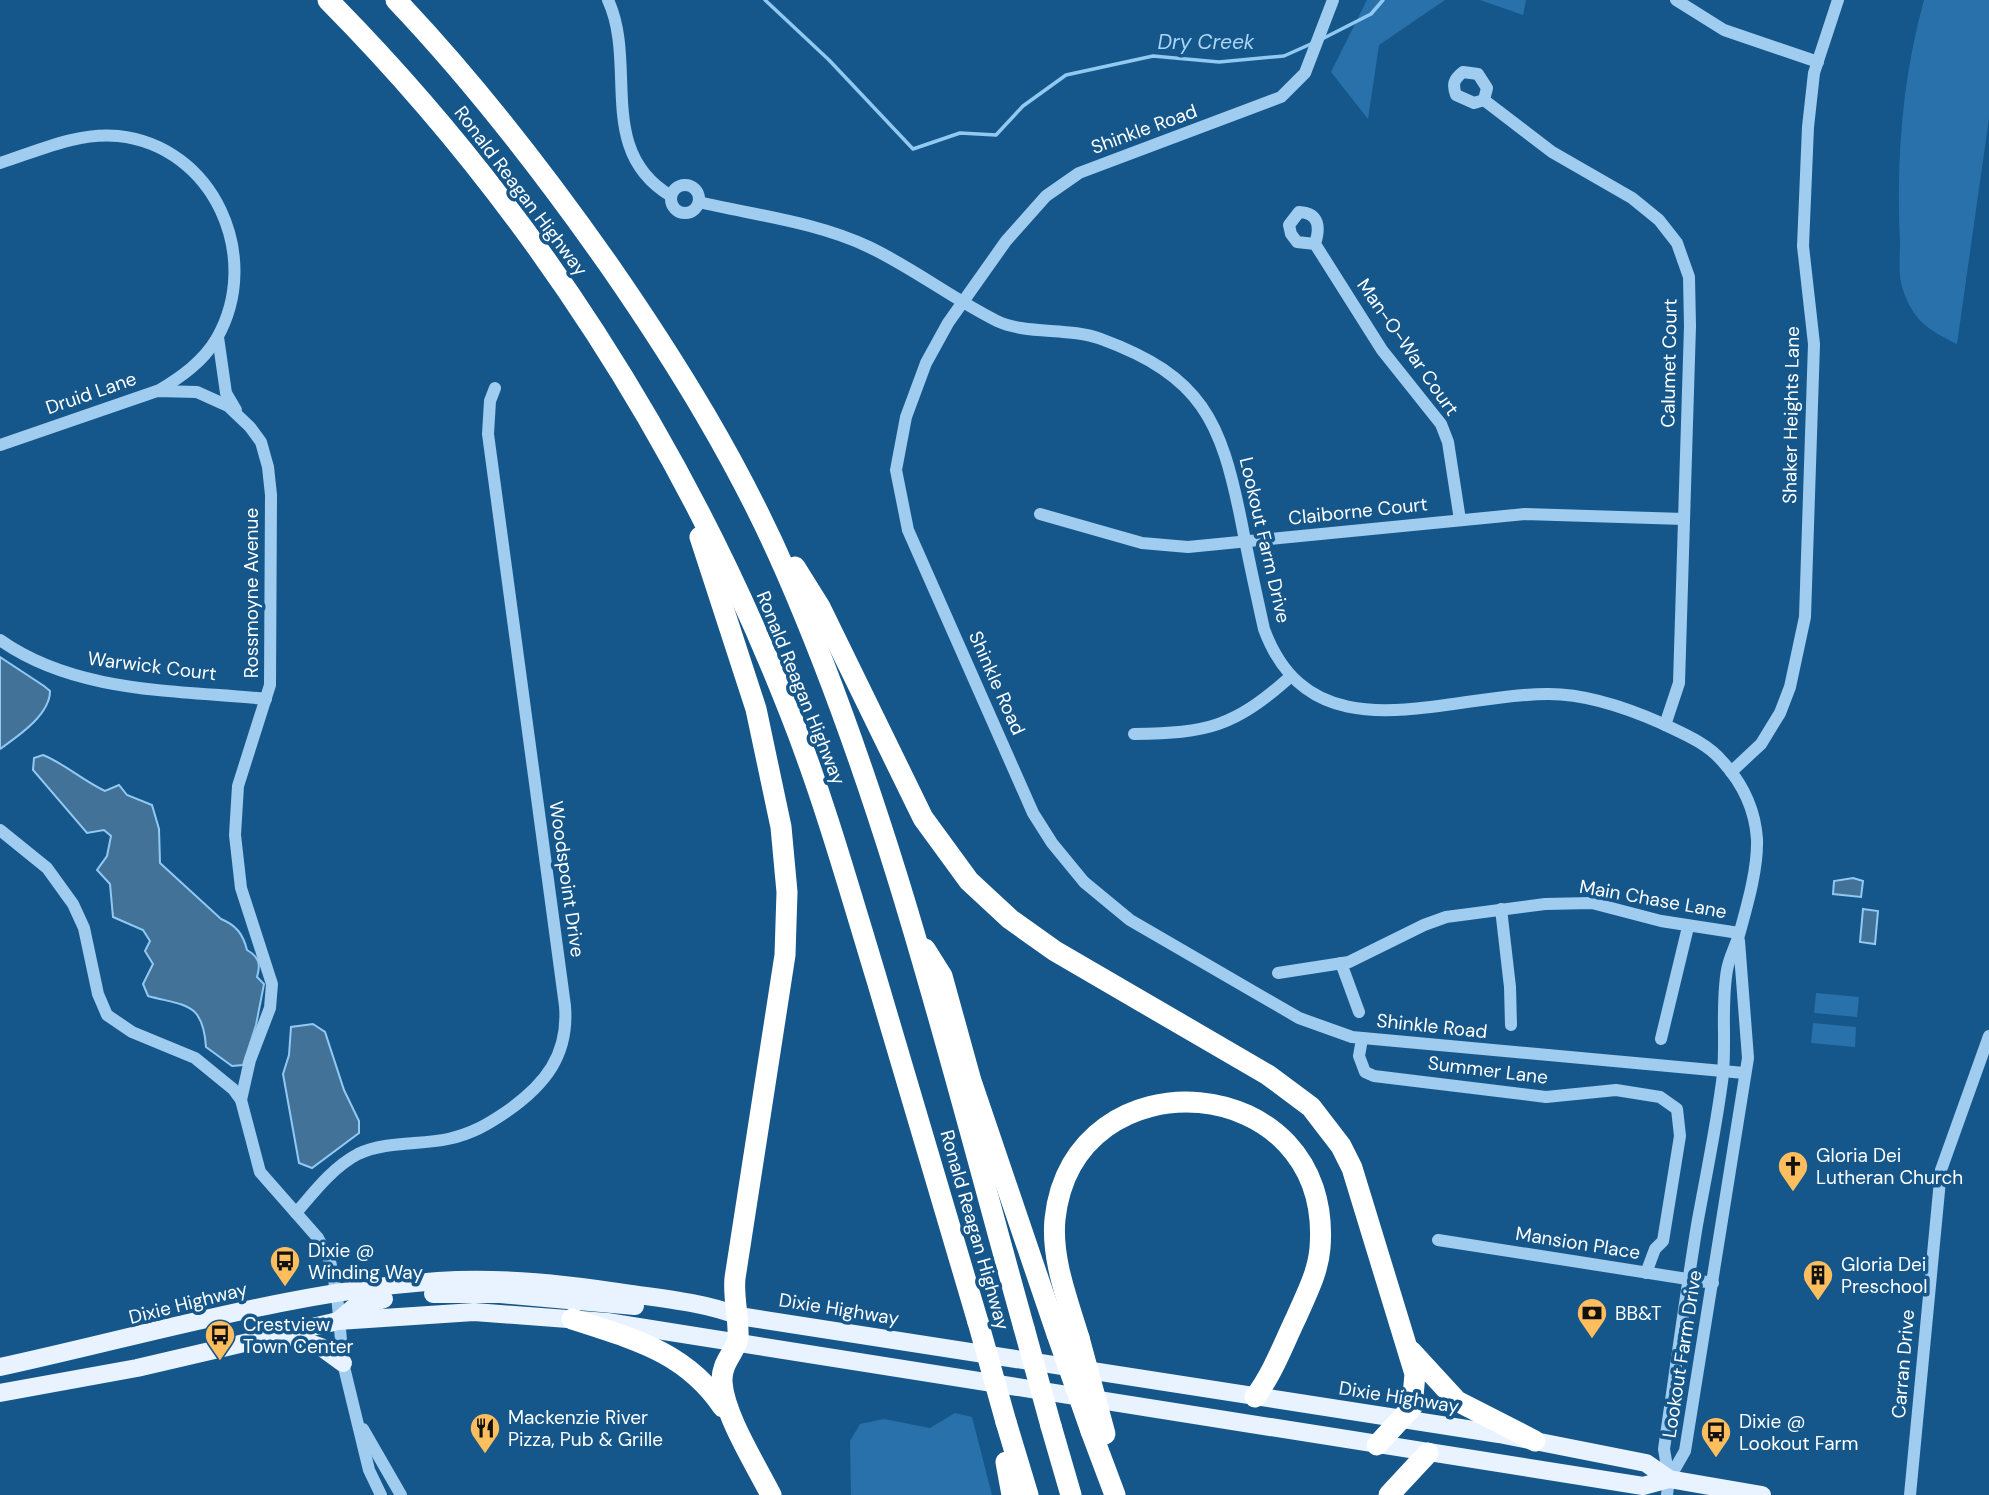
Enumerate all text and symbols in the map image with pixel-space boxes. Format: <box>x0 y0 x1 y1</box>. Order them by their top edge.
water label: Dry Creek <box>1157 28 1255 56</box>
street label: Shinkle Road <box>1087 98 1201 160</box>
street label: Ronald Reagan Highway <box>449 101 594 282</box>
street label: Man-O-War Court <box>1351 274 1465 420</box>
street label: Calumet Court <box>1655 298 1683 428</box>
street label: Shaker Heights Lane <box>1777 326 1805 504</box>
street label: Druid Lane <box>42 366 140 420</box>
street label: Lookout Farm Drive <box>1234 455 1296 625</box>
street label: Claiborne Court <box>1287 491 1429 531</box>
street label: Rossmoyne Avenue <box>239 508 264 678</box>
street label: Ronald Reagan Highway <box>751 587 852 789</box>
street label: Shinkle Road <box>963 627 1031 739</box>
street label: Warwick Court <box>86 646 218 686</box>
street label: Woodspoint Drive <box>544 799 590 959</box>
street label: Main Chase Lane <box>1577 874 1729 924</box>
street label: Shinkle Road <box>1375 1008 1489 1044</box>
street label: Summer Lane <box>1427 1050 1549 1090</box>
street label: Ronald Reagan Highway <box>934 1127 1016 1333</box>
place label: Gloria Dei Lutheran Church <box>1816 1143 1963 1190</box>
church icon: Gloria Dei Lutheran Church <box>1776 1149 1810 1193</box>
street label: Mansion Place <box>1514 1221 1642 1265</box>
place label: Dixie @ Winding Way <box>308 1238 423 1285</box>
bus stop icon: Dixie @ Winding Way <box>268 1244 302 1288</box>
place label: Gloria Dei Preschool <box>1841 1252 1928 1299</box>
building icon: Gloria Dei Preschool <box>1801 1258 1835 1302</box>
street label: Lookout Farm Drive <box>1656 1268 1708 1440</box>
street label: Dixie Highway <box>126 1276 250 1330</box>
street label: Dixie Highway <box>777 1287 901 1331</box>
bank icon: BB&T <box>1575 1296 1609 1340</box>
place label: BB&T <box>1615 1301 1662 1326</box>
street label: Carran Drive <box>1886 1308 1920 1420</box>
place label: Crestview Town Center <box>243 1312 354 1359</box>
bus stop icon: Crestview Town Center <box>203 1318 237 1362</box>
street label: Dixie Highway <box>1337 1375 1461 1419</box>
place label: Mackenzie River Pizza, Pub & Grille <box>508 1405 663 1452</box>
place label: Dixie @ Lookout Farm <box>1739 1409 1859 1456</box>
restaurant icon: Mackenzie River Pizza, Pub & Grille <box>468 1411 502 1455</box>
bus stop icon: Dixie @ Lookout Farm <box>1699 1415 1733 1459</box>

